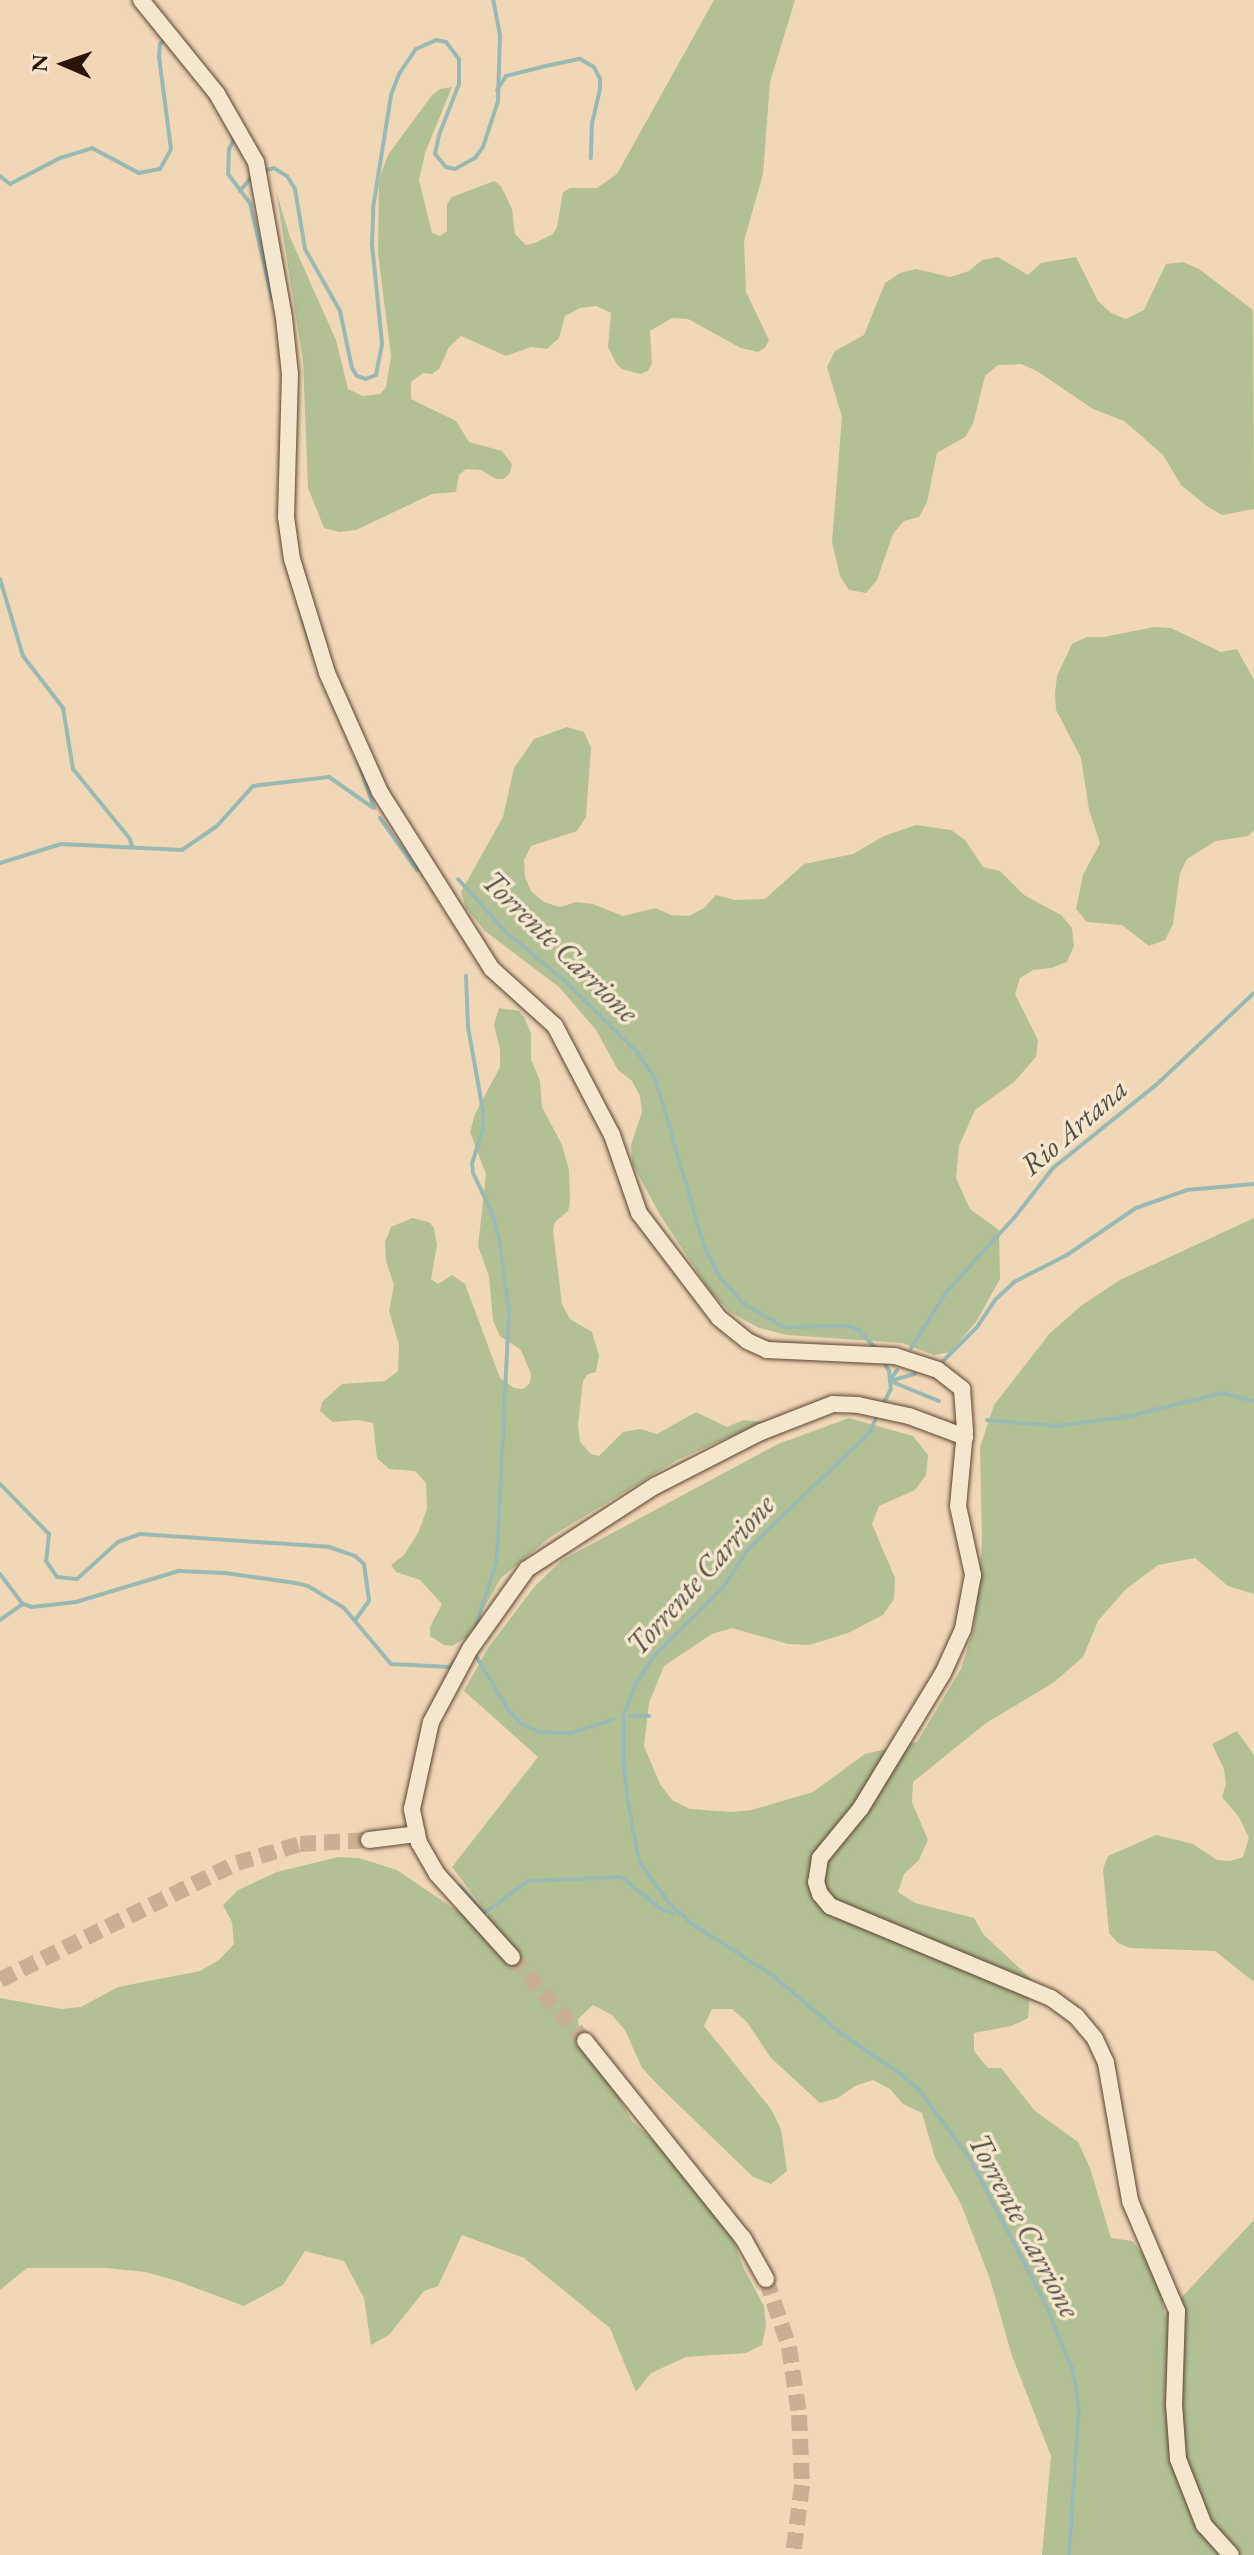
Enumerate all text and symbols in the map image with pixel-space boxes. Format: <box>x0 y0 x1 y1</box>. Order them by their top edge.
north arrow <box>24 24 104 104</box>
text: N <box>25 54 54 73</box>
water label: Torrente Carrione <box>474 863 646 1031</box>
water label: Rio Artana <box>1013 1071 1135 1183</box>
water label: Torrente Carrione <box>620 1487 782 1663</box>
water label: Torrente Carrione <box>960 2128 1088 2324</box>

